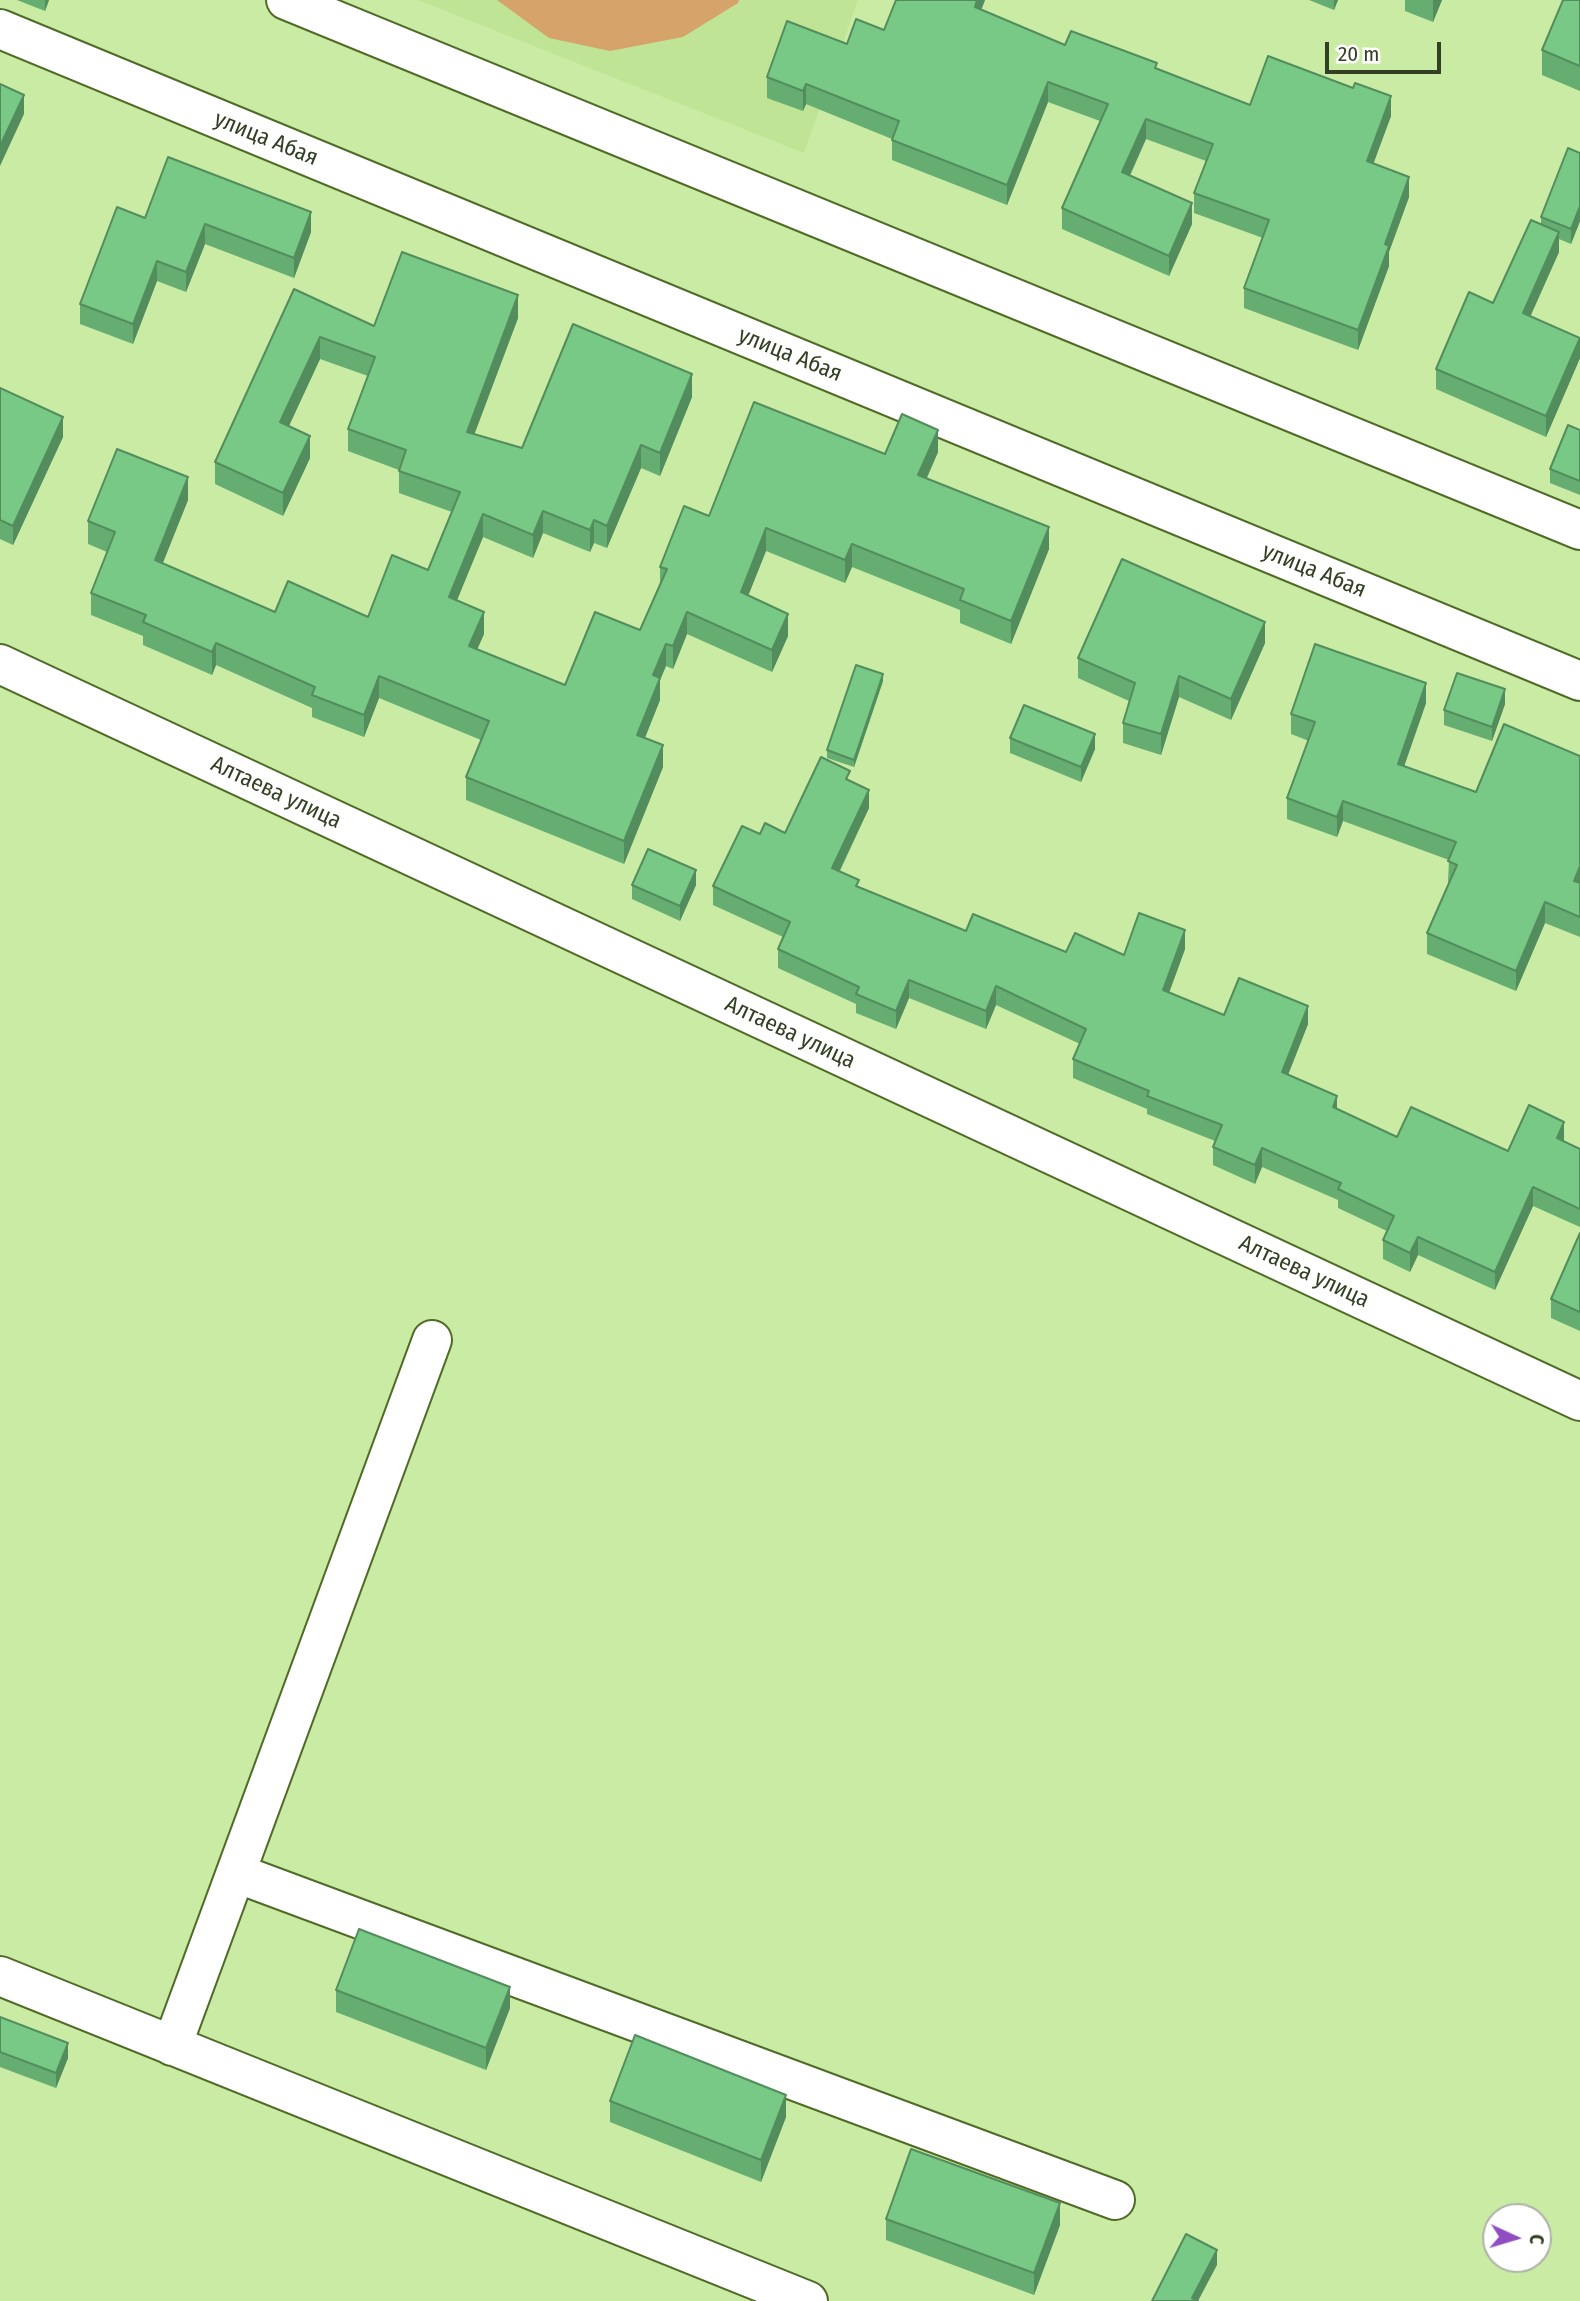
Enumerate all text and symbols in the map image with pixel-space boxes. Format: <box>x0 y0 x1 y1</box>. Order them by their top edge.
scale bar <box>1328 28 1444 72</box>
text: 20 m <box>1338 41 1379 67</box>
street label: улица Абая <box>210 106 322 172</box>
street label: улица Абая <box>734 322 846 388</box>
street label: улица Абая <box>1258 538 1370 604</box>
street label: Алтаева улица <box>206 751 346 835</box>
street label: Алтаева улица <box>720 991 860 1075</box>
street label: Алтаева улица <box>1234 1230 1374 1314</box>
north arrow <box>1482 2203 1552 2273</box>
text: С <box>1525 2234 1548 2245</box>

